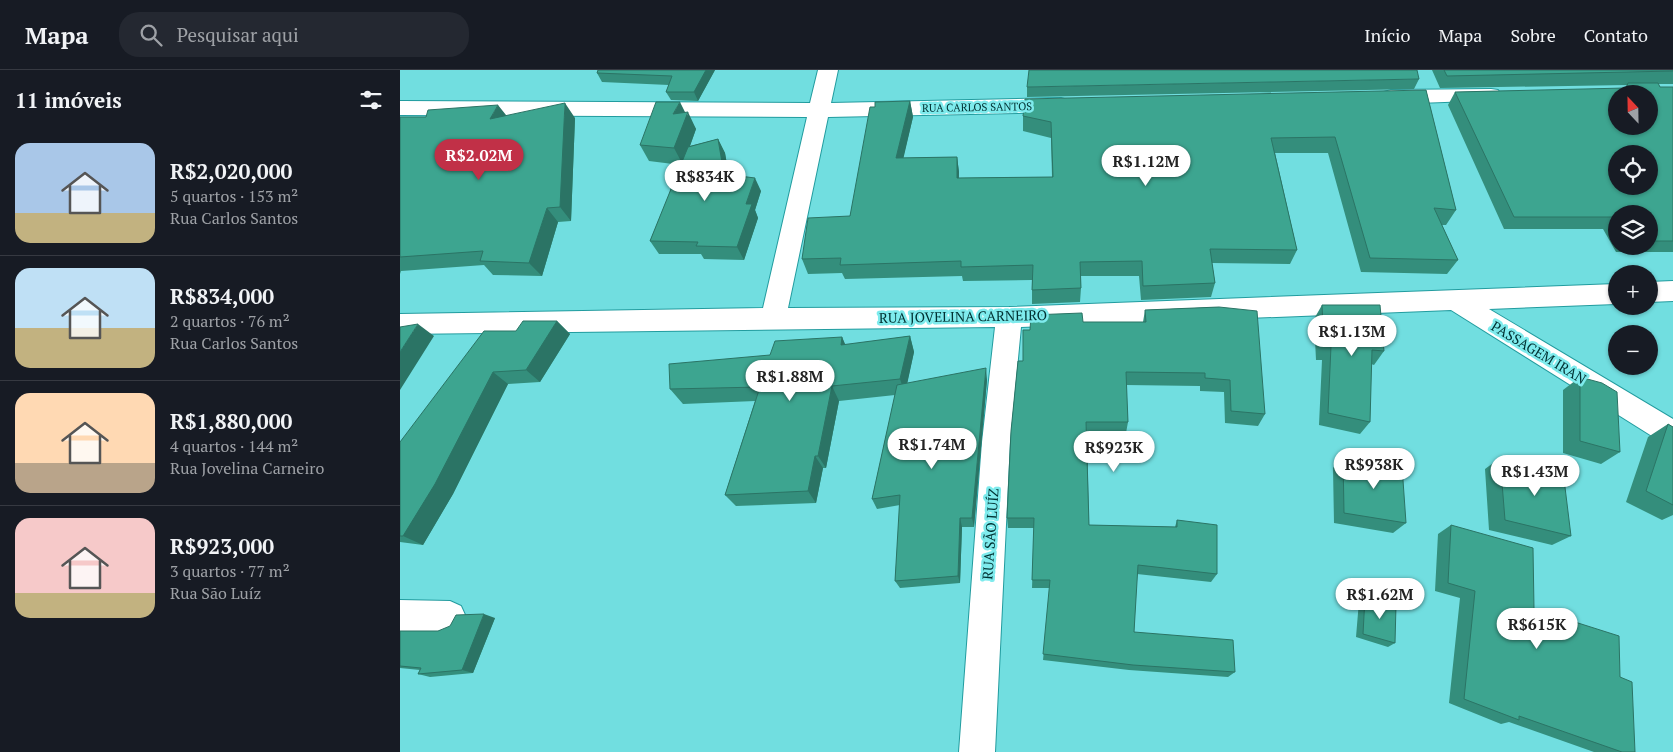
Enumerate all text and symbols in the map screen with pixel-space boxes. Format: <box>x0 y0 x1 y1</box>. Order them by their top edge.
search box <box>119 12 469 57</box>
text: Mapa <box>25 19 89 51</box>
icon: search <box>137 21 165 49</box>
text: Pesquisar aqui <box>177 22 299 47</box>
text: Início <box>1364 23 1410 47</box>
text: Mapa <box>1438 23 1482 47</box>
text: Sobre <box>1510 23 1556 47</box>
text: Contato <box>1584 23 1648 47</box>
north arrow <box>1608 85 1658 135</box>
map controls <box>1608 85 1658 375</box>
text: 11 imóveis <box>15 86 122 114</box>
icon: filters <box>357 86 385 114</box>
street label: RUA CARLOS SANTOS <box>922 99 1032 115</box>
pin: R$2.02M <box>433 138 525 181</box>
text: R$2.02M <box>446 144 512 166</box>
pin: R$1.12M <box>1100 144 1192 187</box>
button: locate <box>1608 145 1658 195</box>
text: R$1.12M <box>1113 150 1179 172</box>
text: R$2,020,000 <box>170 157 292 185</box>
pin: R$834K <box>664 160 746 202</box>
icon: home <box>55 163 115 223</box>
text: R$834K <box>676 165 734 187</box>
text: 5 quartos · 153 m² <box>170 185 298 207</box>
button: layers <box>1608 205 1658 255</box>
text: Rua Carlos Santos <box>170 207 298 229</box>
button: + <box>1608 265 1658 315</box>
text: R$834,000 <box>170 282 274 310</box>
icon: home <box>55 288 115 348</box>
street label: RUA JOVELINA CARNEIRO <box>879 305 1047 327</box>
text: 2 quartos · 76 m² <box>170 310 290 332</box>
pin: R$1.13M <box>1306 314 1398 357</box>
street label: PASSAGEM IRAN <box>1488 316 1590 388</box>
text: R$1.13M <box>1319 320 1385 342</box>
button: − <box>1608 325 1658 375</box>
text: Rua Carlos Santos <box>170 332 298 354</box>
pin: R$1.88M <box>744 360 836 402</box>
text: R$1.88M <box>757 365 823 387</box>
text: R$1,880,000 <box>170 407 292 435</box>
icon: home <box>55 413 115 473</box>
pin: R$1.74M <box>886 428 978 470</box>
pin: R$923K <box>1073 430 1155 473</box>
text: R$1.74M <box>899 433 965 455</box>
text: 4 quartos · 144 m² <box>170 435 298 457</box>
text: R$923K <box>1085 436 1143 458</box>
pin: R$938K <box>1333 448 1415 490</box>
text: R$938K <box>1345 453 1403 475</box>
pin: R$1.43M <box>1489 454 1581 497</box>
text: Rua Jovelina Carneiro <box>170 457 324 479</box>
text: R$1.43M <box>1502 460 1568 482</box>
street label: RUA SÃO LUÍZ <box>977 488 1003 580</box>
text: R$923,000 <box>170 532 274 560</box>
icon: home <box>55 538 115 598</box>
text: 3 quartos · 77 m² <box>170 560 290 582</box>
pin: R$1.62M <box>1334 578 1426 620</box>
text: Rua São Luíz <box>170 582 261 604</box>
text: R$1.62M <box>1347 583 1413 605</box>
pin: R$615K <box>1496 608 1578 650</box>
text: R$615K <box>1508 613 1566 635</box>

